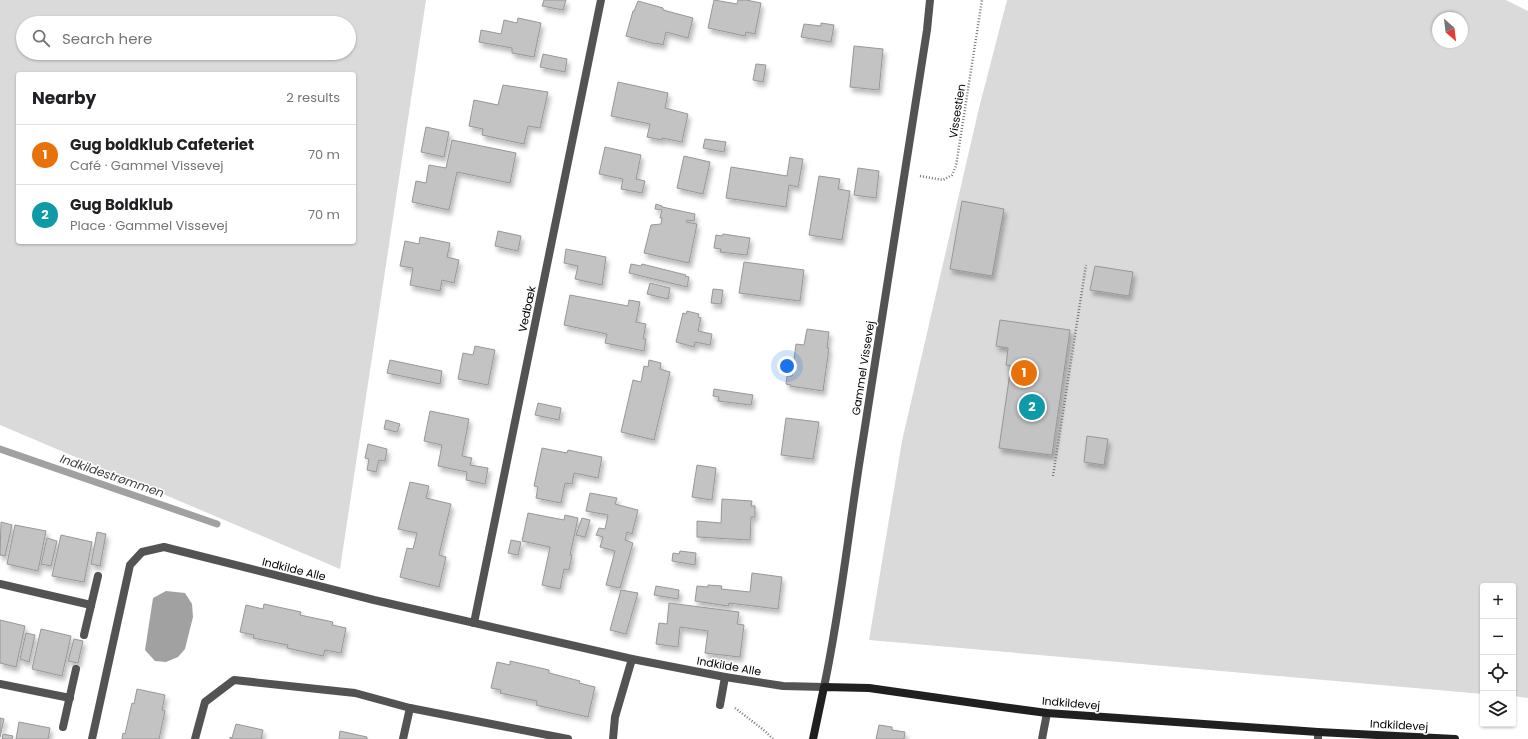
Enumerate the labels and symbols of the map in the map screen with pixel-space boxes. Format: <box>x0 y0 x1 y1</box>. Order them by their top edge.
north arrow <box>1432 12 1468 48</box>
street label: Vissestien <box>945 83 969 139</box>
street label: Vedbæk <box>514 284 540 334</box>
street label: Gammel Vissevej <box>848 319 878 416</box>
your location <box>777 356 797 376</box>
pin: 1 <box>1011 358 1037 388</box>
pin: 2 <box>1019 392 1045 422</box>
water label: Indkildestrømmen <box>58 450 166 501</box>
street label: Indkilde Alle <box>260 553 328 585</box>
street label: Indkilde Alle <box>696 652 763 680</box>
street label: Indkildevej <box>1041 692 1101 714</box>
street label: Indkildevej <box>1370 715 1429 735</box>

